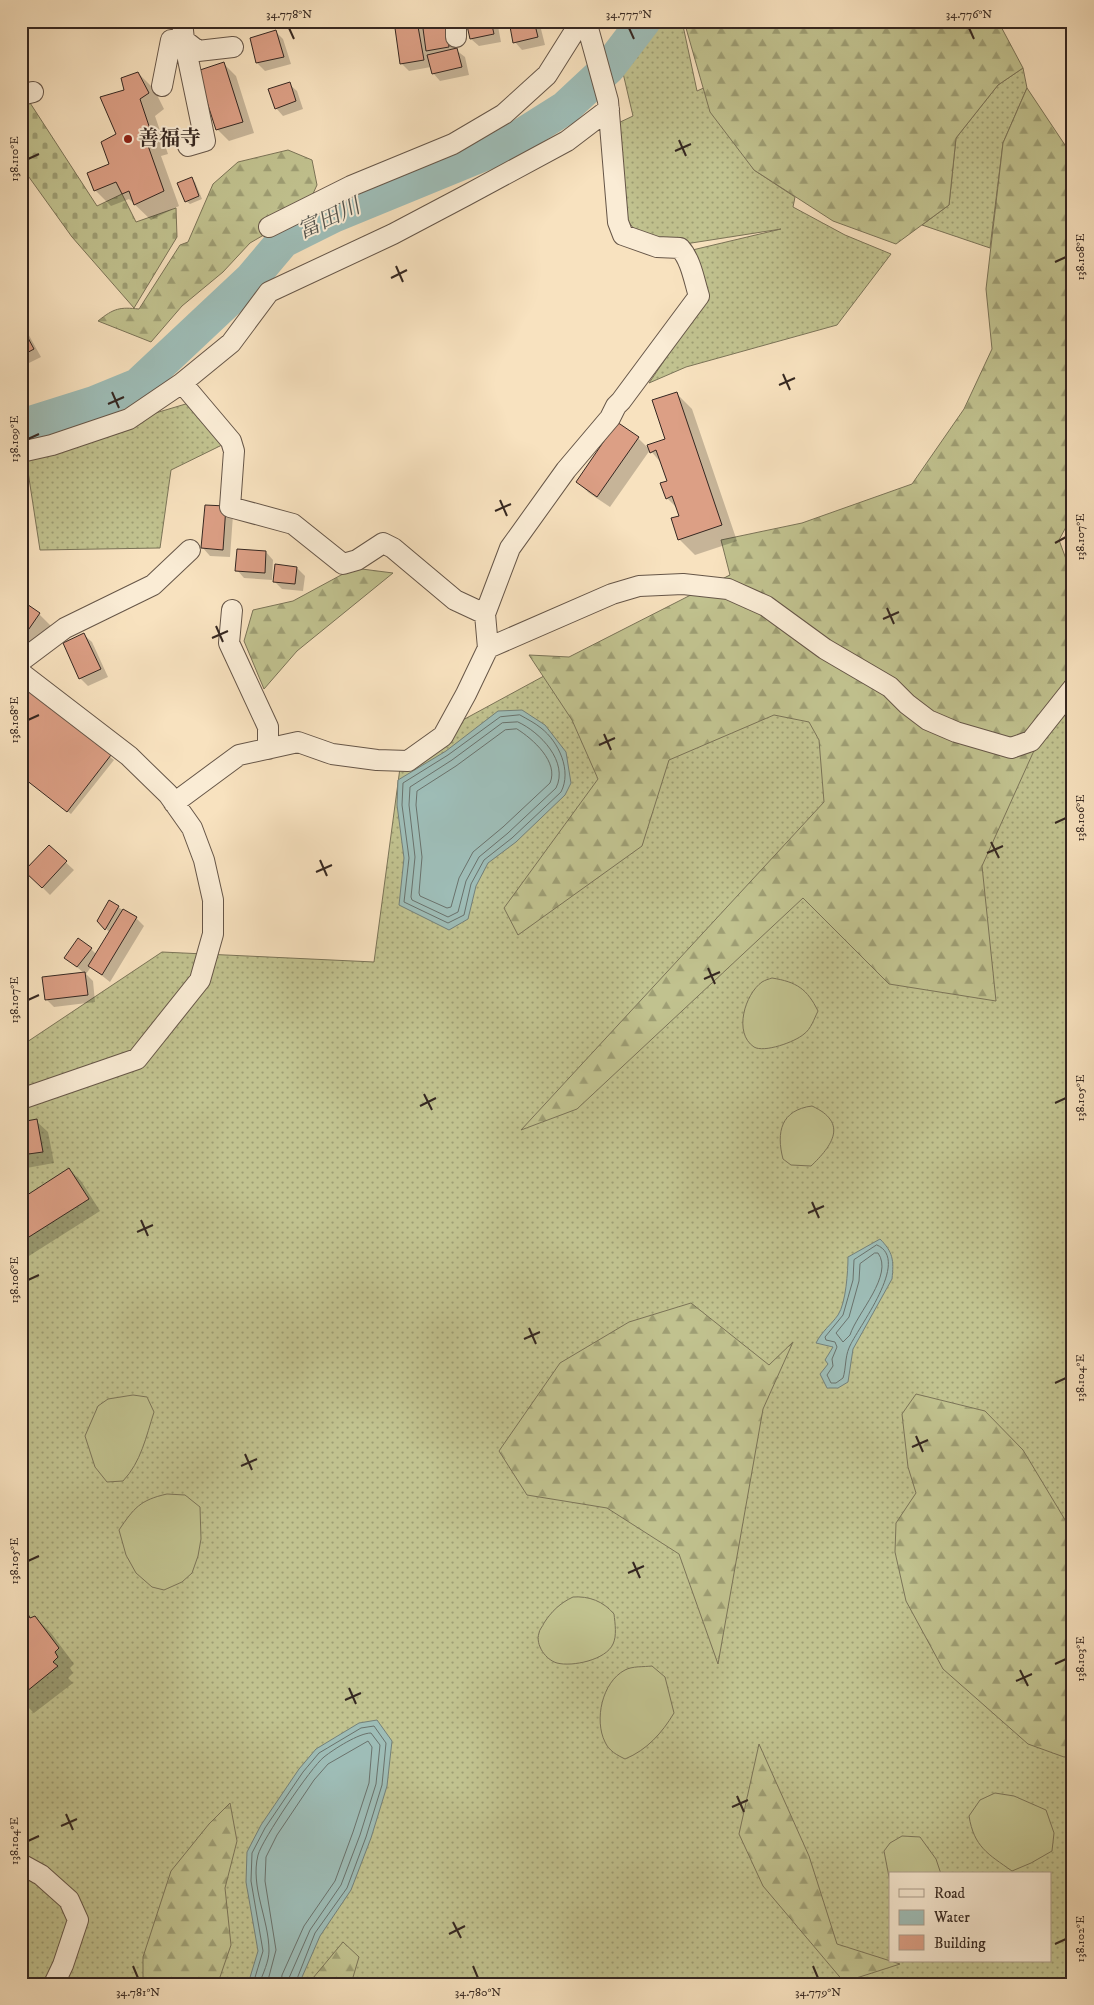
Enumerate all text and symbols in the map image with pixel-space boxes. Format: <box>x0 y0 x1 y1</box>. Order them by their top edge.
text: 34.778°N <box>266 7 312 22</box>
text: 34.777°N <box>606 7 652 22</box>
text: 34.776°N <box>946 7 992 22</box>
place label: 善福寺 <box>138 126 201 152</box>
marker: 善福寺 <box>122 133 134 145</box>
text: 138.110°E <box>7 136 22 182</box>
water label: 富田川 <box>293 192 366 245</box>
text: 138.108°E <box>1073 233 1088 280</box>
text: 138.109°E <box>7 415 22 462</box>
text: 138.107°E <box>1073 513 1088 561</box>
text: 138.108°E <box>7 696 22 743</box>
text: 138.106°E <box>1073 794 1088 842</box>
text: 138.107°E <box>7 976 22 1024</box>
text: 138.105°E <box>1073 1074 1088 1121</box>
text: 138.106°E <box>7 1256 22 1304</box>
text: 138.104°E <box>1073 1354 1088 1402</box>
text: 138.105°E <box>7 1537 22 1584</box>
text: 138.103°E <box>1073 1636 1088 1682</box>
text: 138.104°E <box>7 1817 22 1865</box>
legend <box>889 1872 1052 1962</box>
text: Road <box>934 1884 966 1903</box>
text: Water <box>933 1908 970 1927</box>
text: 138.102°E <box>1073 1915 1088 1962</box>
text: Building <box>934 1934 986 1953</box>
text: 34.781°N <box>116 1985 160 2000</box>
text: 34.780°N <box>455 1985 501 2000</box>
text: 34.779°N <box>795 1985 841 2000</box>

